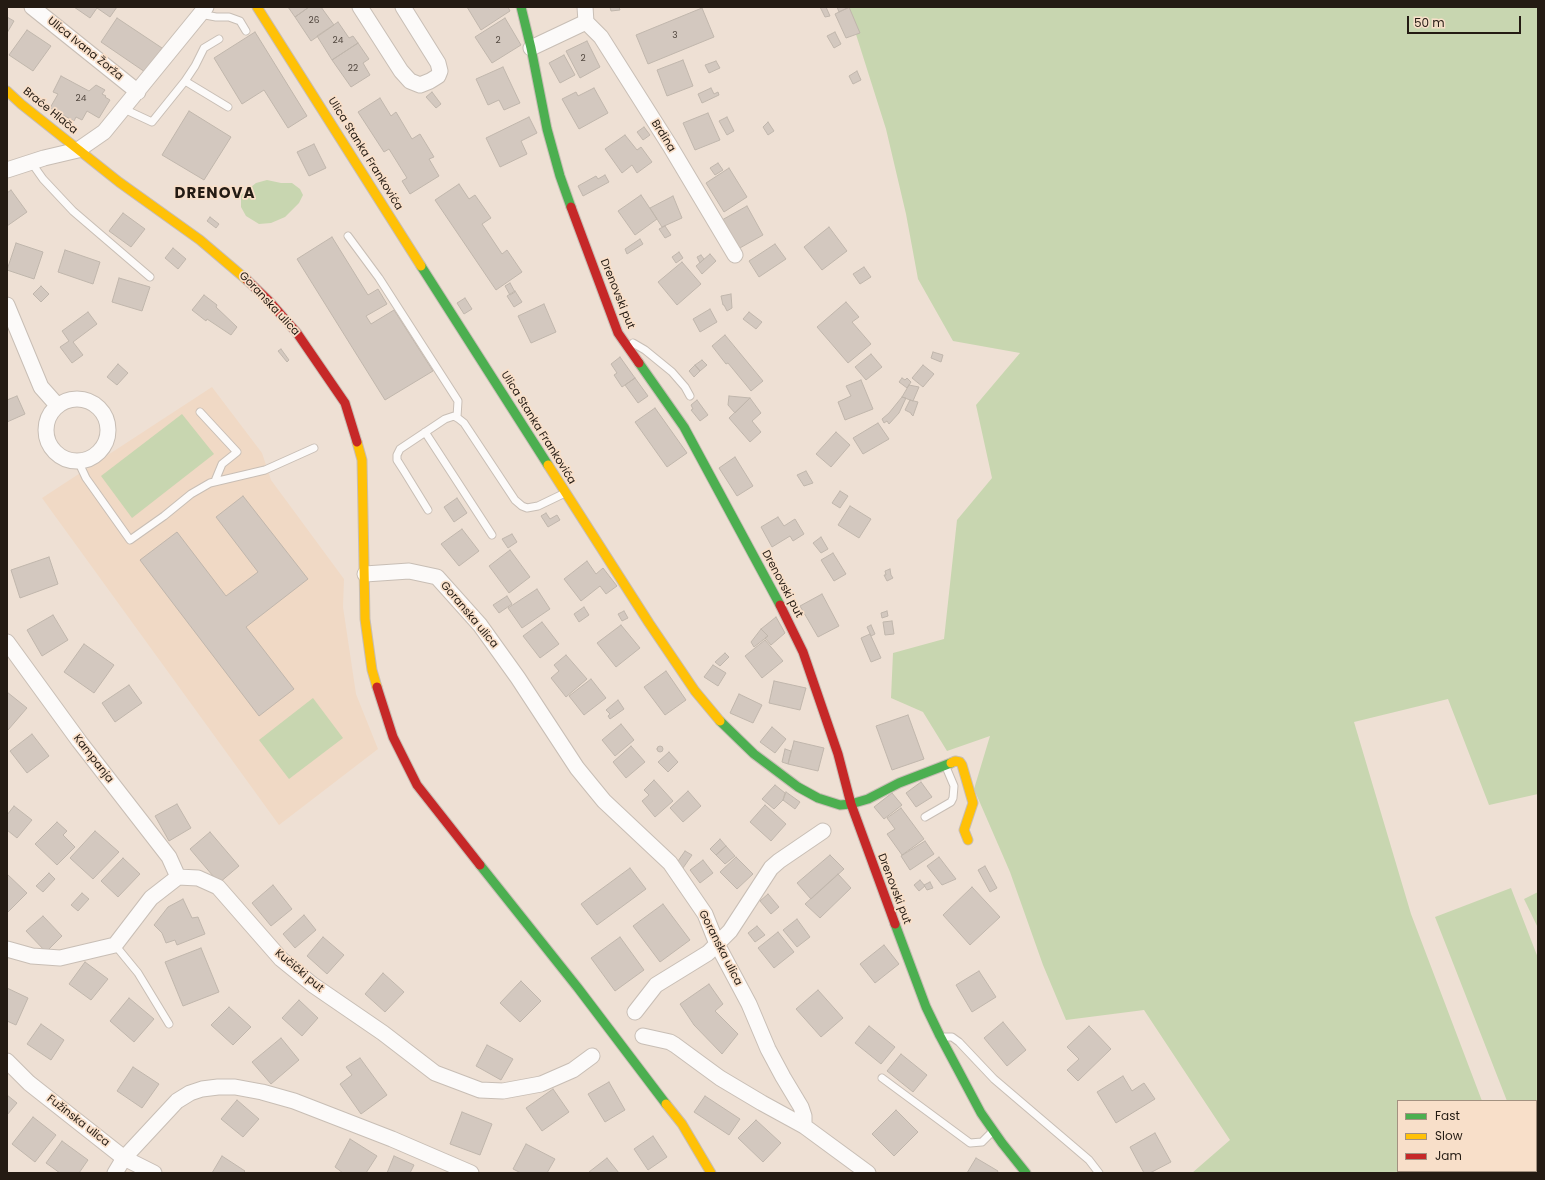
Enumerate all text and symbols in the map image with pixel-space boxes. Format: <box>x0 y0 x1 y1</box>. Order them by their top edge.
scale bar <box>1409 8 1523 34</box>
text: 50 m <box>1414 14 1445 31</box>
street label: Ulica Ivana Žorža <box>45 15 125 83</box>
house number: 26 <box>309 16 319 26</box>
house number: 3 <box>672 31 678 41</box>
house number: 24 <box>333 36 343 46</box>
house number: 2 <box>495 36 501 46</box>
house number: 2 <box>580 54 586 64</box>
house number: 22 <box>348 64 358 74</box>
street label: Braće Hlača <box>20 85 80 137</box>
house number: 24 <box>76 94 86 104</box>
street label: Ulica Stanka Frankovića <box>325 95 405 213</box>
street label: Brdina <box>648 117 678 155</box>
district label: DRENOVA <box>175 185 255 203</box>
street label: Drenovski put <box>597 257 637 331</box>
street label: Goranska ulica <box>236 269 302 339</box>
street label: Ulica Stanka Frankovića <box>498 369 578 487</box>
street label: Drenovski put <box>759 548 805 620</box>
street label: Goranska ulica <box>437 579 501 651</box>
street label: Kampanja <box>70 732 116 786</box>
street label: Drenovski put <box>874 852 914 926</box>
street label: Goranska ulica <box>695 908 745 988</box>
street label: Kučićki put <box>272 947 326 995</box>
street label: Fužinska ulica <box>44 1093 112 1149</box>
legend <box>1397 1100 1537 1172</box>
text: Fast <box>1435 1107 1460 1124</box>
text: Slow <box>1435 1127 1463 1144</box>
text: Jam <box>1435 1147 1462 1164</box>

